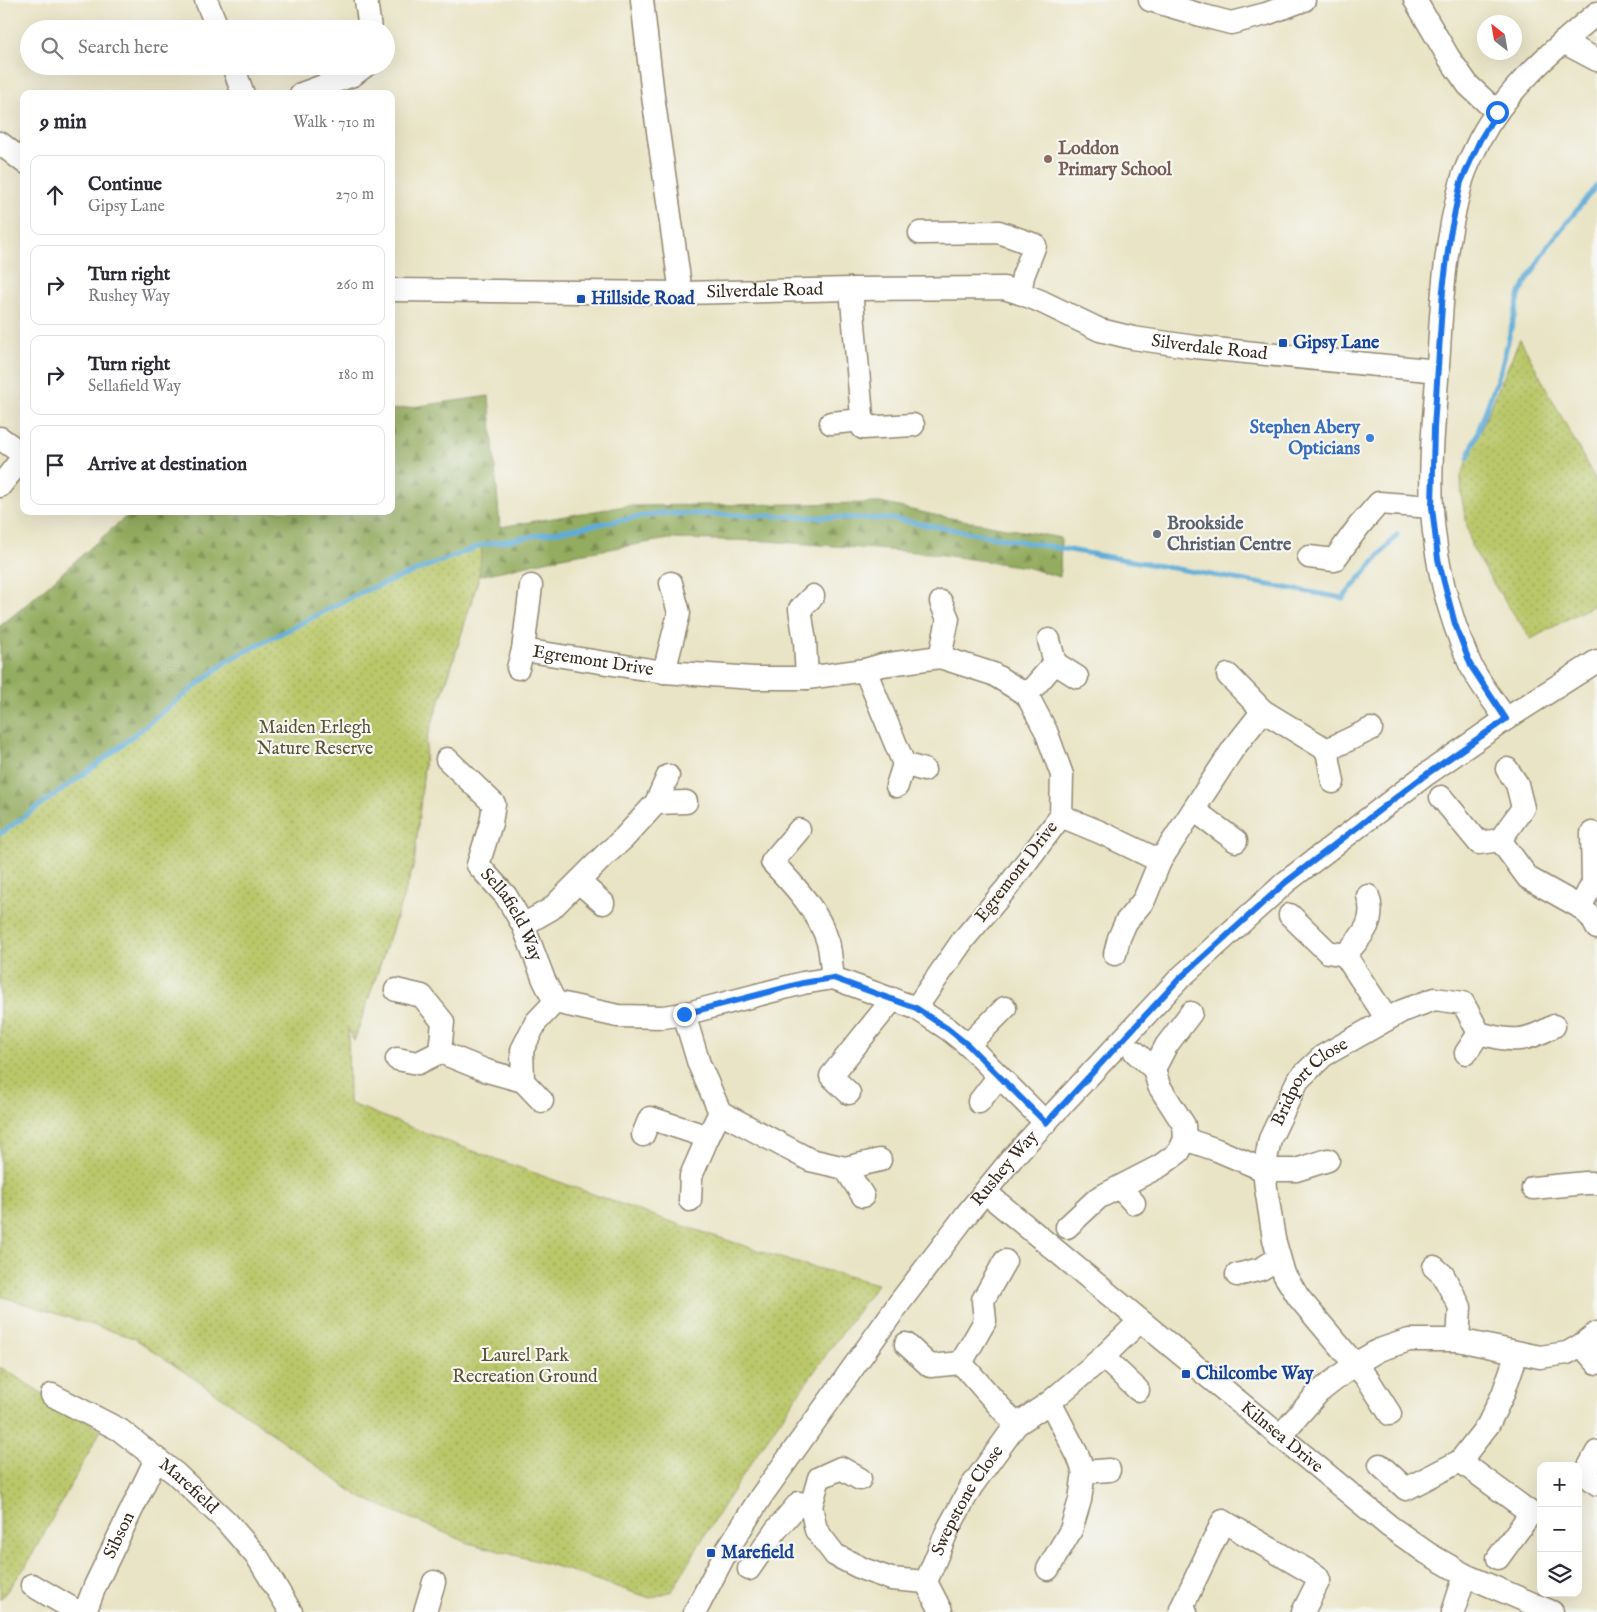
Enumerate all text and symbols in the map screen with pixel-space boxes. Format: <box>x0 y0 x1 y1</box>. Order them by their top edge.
north arrow <box>1477 15 1522 60</box>
search box <box>20 20 395 75</box>
icon: search <box>38 34 66 62</box>
text: Search here <box>78 36 169 60</box>
route start <box>1486 101 1509 124</box>
text: 9 min <box>40 109 87 136</box>
text: Walk · 710 m <box>293 113 375 133</box>
place label: Loddon Primary School <box>1058 138 1173 182</box>
marker: Loddon Primary School <box>1042 153 1054 165</box>
text: Continue <box>88 173 162 197</box>
icon: ahead <box>41 181 69 209</box>
text: 270 m <box>335 185 374 205</box>
text: Gipsy Lane <box>88 197 165 217</box>
text: Turn right <box>88 263 170 287</box>
icon: right <box>41 271 69 299</box>
text: 260 m <box>336 275 374 295</box>
street label: Silverdale Road <box>706 278 824 304</box>
text: Rushey Way <box>88 287 170 307</box>
place label: Hillside Road <box>591 288 695 311</box>
marker: Hillside Road <box>575 293 587 305</box>
street label: Silverdale Road <box>1150 329 1269 366</box>
place label: Gipsy Lane <box>1293 332 1380 355</box>
marker: Gipsy Lane <box>1277 337 1289 349</box>
text: Turn right <box>88 353 170 377</box>
icon: right <box>41 361 69 389</box>
text: 180 m <box>338 365 374 385</box>
text: Sellafield Way <box>88 377 181 397</box>
place label: Stephen Abery Opticians <box>1250 417 1361 461</box>
marker: Stephen Abery Opticians <box>1364 432 1376 444</box>
icon: arrive <box>41 451 69 479</box>
text: Arrive at destination <box>88 453 247 477</box>
place label: Brookside Christian Centre <box>1167 513 1292 557</box>
marker: Brookside Christian Centre <box>1151 528 1163 540</box>
street label: Egremont Drive <box>531 640 655 682</box>
park label: Maiden Erlegh Nature Reserve <box>257 717 373 761</box>
street label: Egremont Drive <box>970 817 1064 927</box>
street label: Sellafield Way <box>475 863 547 965</box>
route end <box>673 1003 696 1026</box>
street label: Bridport Close <box>1266 1033 1352 1130</box>
street label: Rushey Way <box>966 1126 1043 1211</box>
park label: Laurel Park Recreation Ground <box>452 1345 598 1389</box>
place label: Chilcombe Way <box>1196 1363 1315 1386</box>
marker: Chilcombe Way <box>1180 1368 1192 1380</box>
street label: Kilnsea Drive <box>1236 1396 1328 1478</box>
street label: Swepstone Close <box>927 1441 1009 1559</box>
street label: Marefield <box>154 1453 223 1519</box>
map controls <box>1537 1462 1582 1597</box>
button: + <box>1537 1462 1582 1507</box>
button: − <box>1537 1507 1582 1552</box>
street label: Sibson <box>98 1508 140 1563</box>
place label: Marefield <box>721 1542 794 1565</box>
marker: Marefield <box>705 1547 717 1559</box>
button: layers <box>1537 1552 1582 1597</box>

